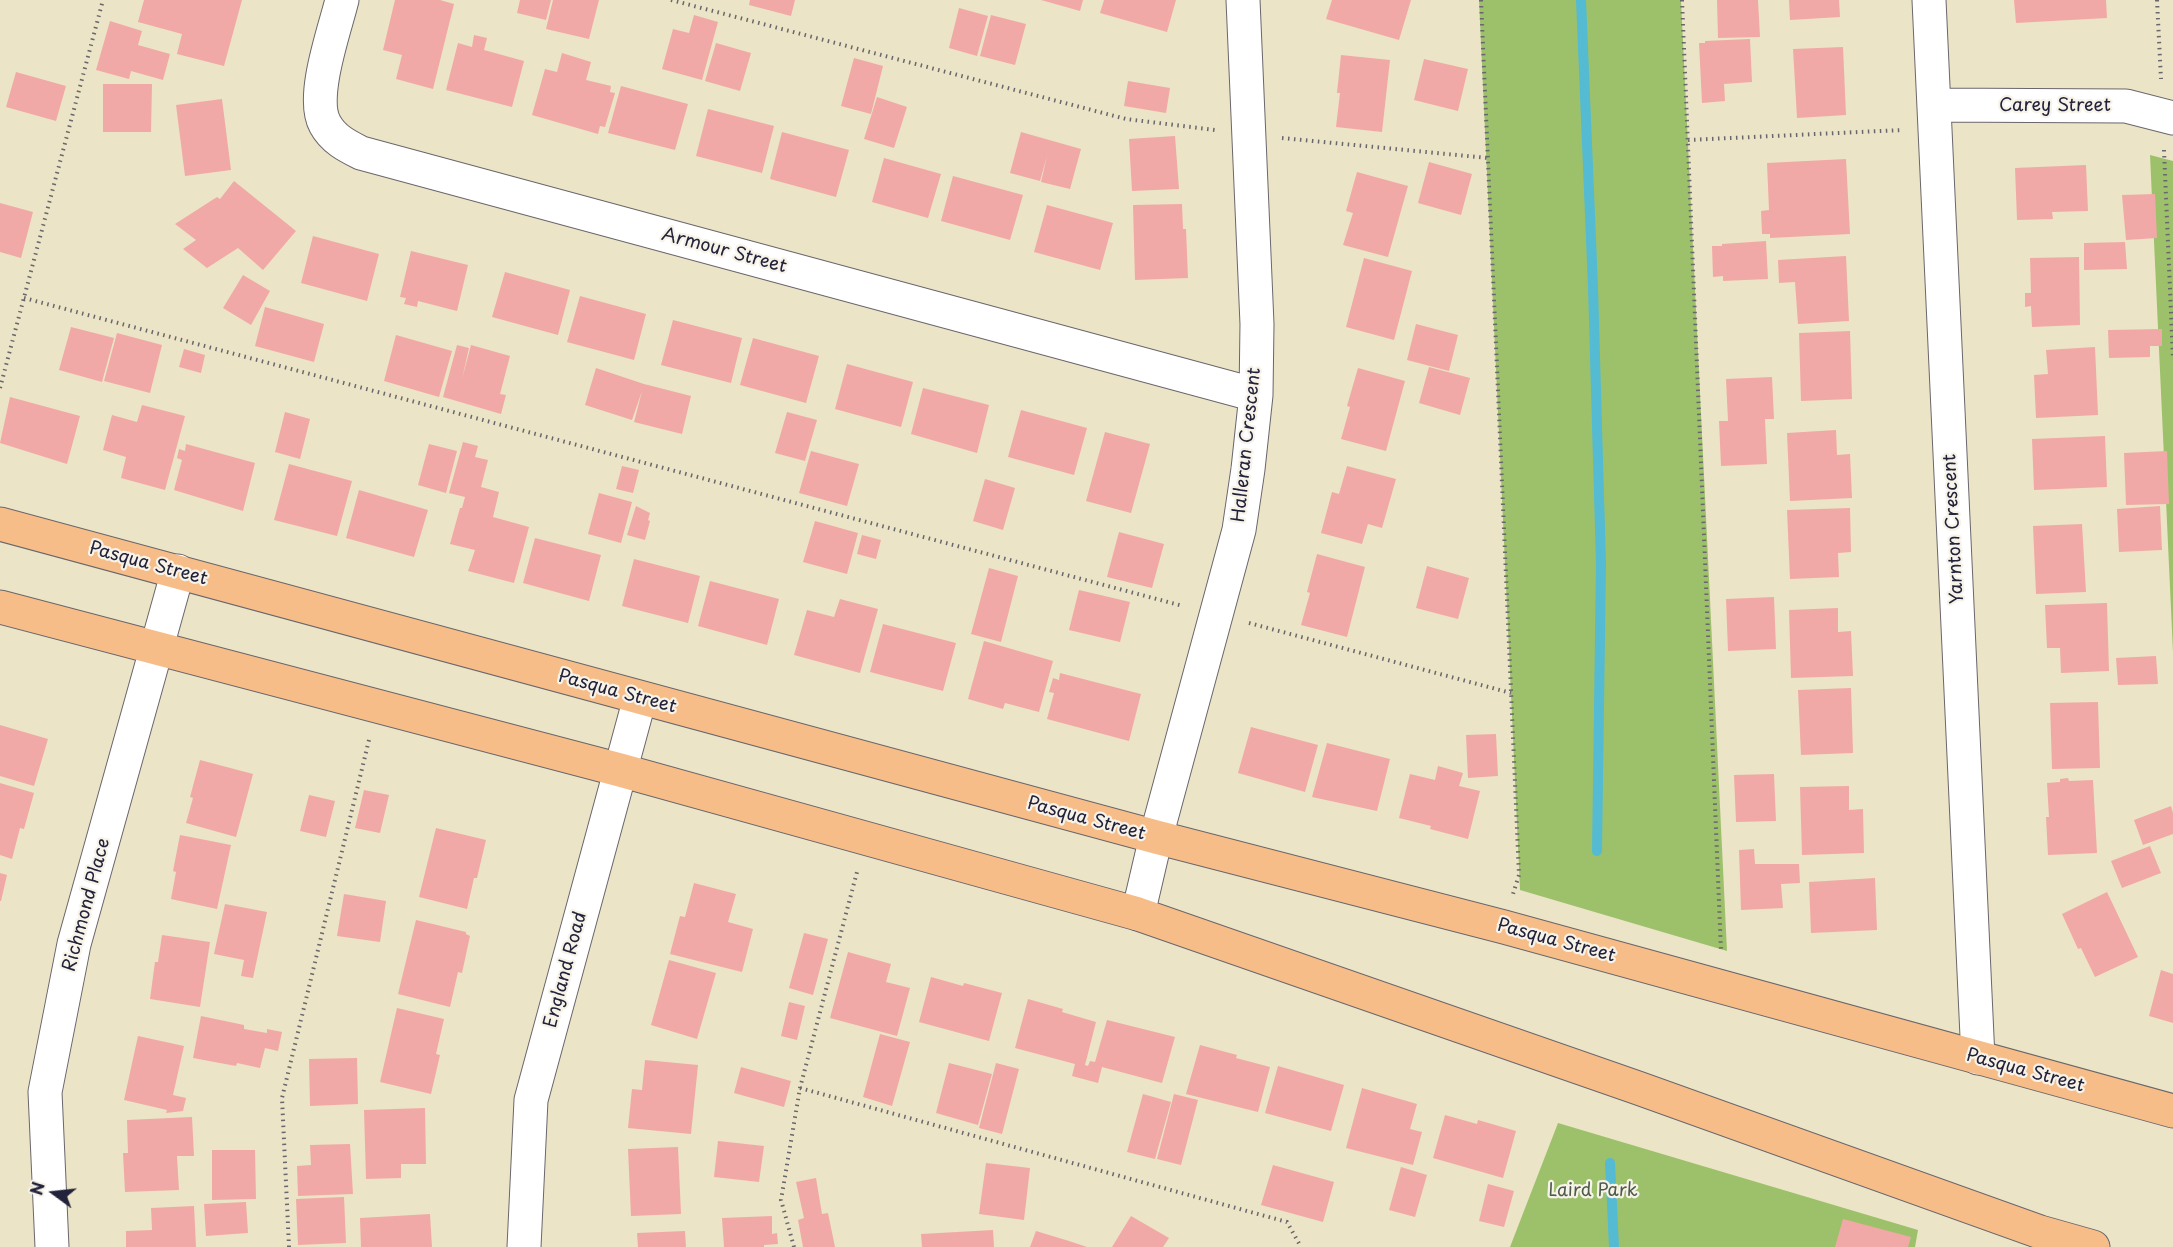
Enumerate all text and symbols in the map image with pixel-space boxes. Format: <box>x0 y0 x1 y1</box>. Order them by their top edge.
street label: Carey Street <box>1999 95 2111 117</box>
street label: Armour Street <box>659 224 789 278</box>
street label: Halleran Crescent <box>1228 367 1266 523</box>
street label: Yarnton Crescent <box>1939 453 1969 605</box>
street label: Pasqua Street <box>86 538 210 590</box>
street label: Pasqua Street <box>555 666 679 718</box>
street label: Pasqua Street <box>1024 793 1148 845</box>
street label: Richmond Place <box>59 836 115 974</box>
street label: England Road <box>540 910 592 1030</box>
street label: Pasqua Street <box>1494 915 1618 967</box>
street label: Pasqua Street <box>1963 1045 2087 1097</box>
north arrow <box>24 1163 84 1223</box>
text: N <box>23 1179 50 1198</box>
park label: Laird Park <box>1548 1180 1638 1202</box>

